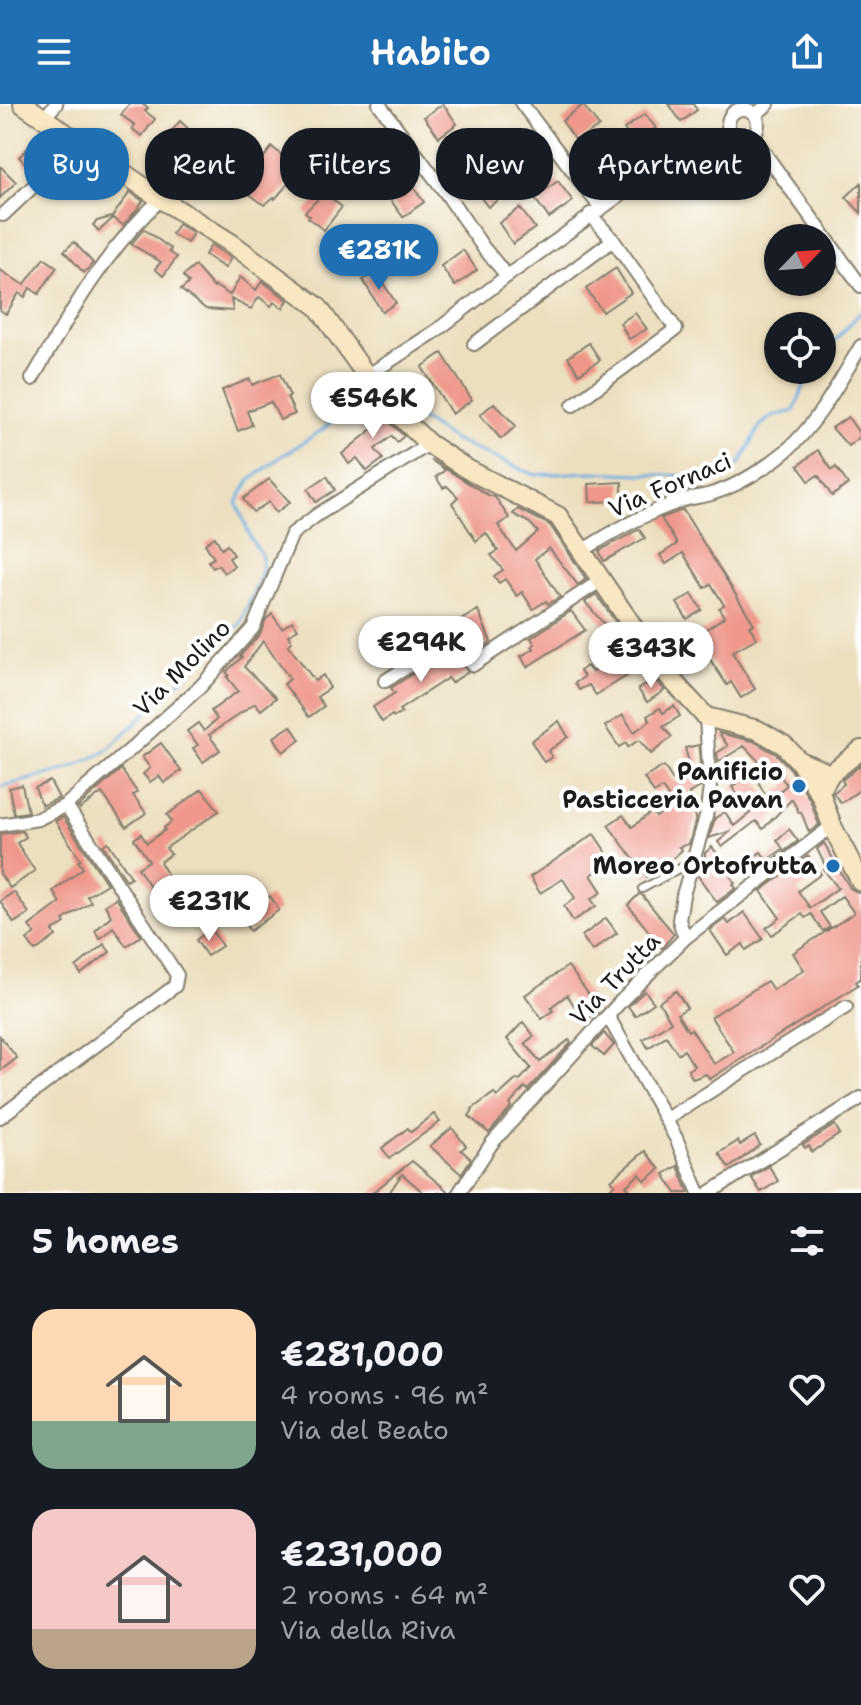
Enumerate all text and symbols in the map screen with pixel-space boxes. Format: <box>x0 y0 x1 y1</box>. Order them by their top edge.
text: Habito <box>370 28 491 77</box>
icon: menu <box>32 30 76 74</box>
icon: share <box>785 30 829 74</box>
chip: Buy <box>24 128 129 200</box>
chip: Rent <box>145 128 264 200</box>
chip: Filters <box>280 128 420 200</box>
chip: New <box>436 128 553 200</box>
chip: Apartment <box>569 128 771 200</box>
pin: €281K <box>323 224 435 292</box>
north arrow <box>764 224 836 296</box>
map controls <box>764 224 836 384</box>
text: €281K <box>337 232 421 267</box>
button: locate <box>764 312 836 384</box>
pin: €546K <box>317 372 429 440</box>
text: €546K <box>329 380 417 415</box>
street label: Via Fornaci <box>604 445 736 525</box>
street label: Via Molino <box>126 612 238 724</box>
pin: €294K <box>365 616 477 684</box>
pin: €343K <box>595 622 707 690</box>
text: €294K <box>376 624 466 659</box>
text: €343K <box>607 630 695 665</box>
place label: Panificio Pasticceria Pavan <box>562 756 783 816</box>
marker: Panificio Pasticceria Pavan <box>790 777 808 795</box>
place label: Moreo Ortofrutta <box>593 850 818 882</box>
marker: Moreo Ortofrutta <box>824 857 842 875</box>
pin: €231K <box>153 875 265 943</box>
text: €231K <box>168 883 250 918</box>
street label: Via Trutta <box>563 926 667 1032</box>
text: 5 homes <box>32 1218 179 1264</box>
icon: filters <box>785 1219 829 1263</box>
text: €281,000 <box>280 1331 444 1377</box>
icon: home <box>96 1341 192 1437</box>
icon: heart <box>785 1367 829 1411</box>
text: 4 rooms · 96 m² <box>280 1377 489 1412</box>
text: Via del Beato <box>280 1412 449 1447</box>
text: €231,000 <box>280 1531 443 1577</box>
icon: home <box>96 1541 192 1637</box>
icon: heart <box>785 1567 829 1611</box>
text: 2 rooms · 64 m² <box>280 1577 488 1612</box>
text: Via della Riva <box>280 1612 455 1647</box>

